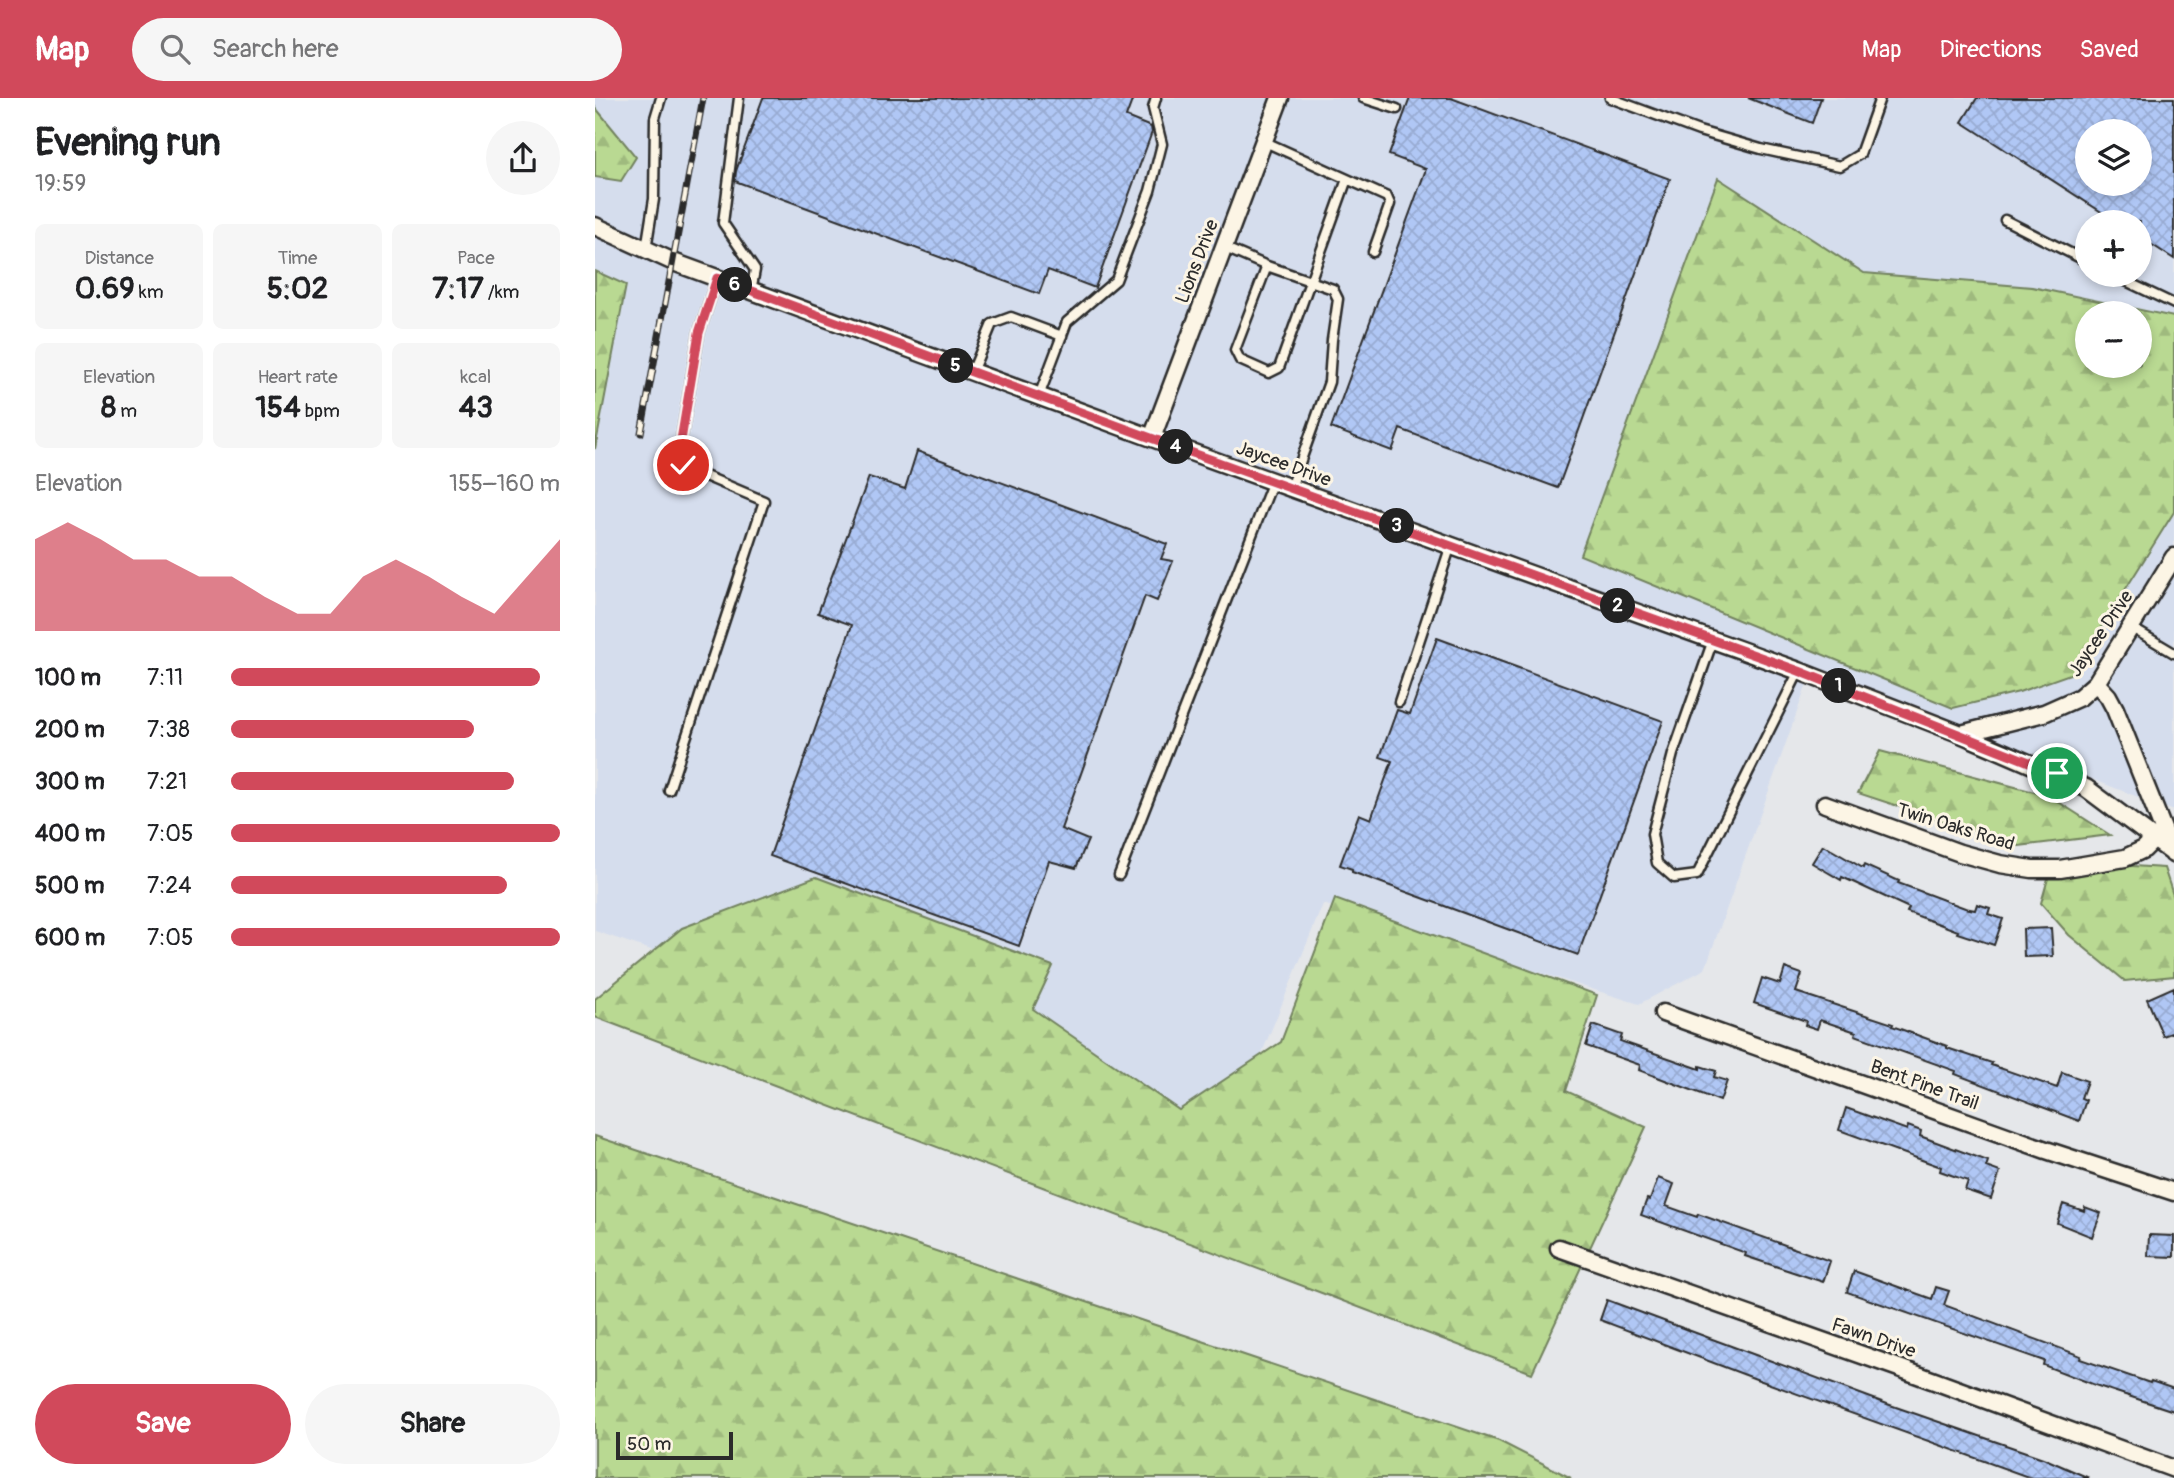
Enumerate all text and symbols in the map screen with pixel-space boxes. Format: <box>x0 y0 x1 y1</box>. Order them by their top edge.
search box <box>132 18 622 81</box>
text: Map <box>35 29 90 70</box>
icon: search <box>156 30 194 68</box>
text: Search here <box>212 33 339 65</box>
text: Map <box>1862 35 1902 64</box>
text: Directions <box>1940 35 2041 64</box>
text: Saved <box>2079 35 2139 64</box>
text: Evening run <box>35 119 221 167</box>
map controls <box>2075 119 2152 378</box>
button: layers <box>2075 119 2152 196</box>
button: share <box>486 121 560 195</box>
text: 19:59 <box>35 169 86 198</box>
button: + <box>2075 210 2152 287</box>
street label: Lions Drive <box>1170 216 1224 307</box>
text: Distance <box>84 246 154 270</box>
text: Time <box>278 246 317 270</box>
text: Pace <box>457 246 495 270</box>
pin: 6 <box>717 268 753 302</box>
text: 0.69 <box>75 270 135 307</box>
text: 5:02 <box>267 270 328 307</box>
text: 7:17 <box>432 270 484 307</box>
text: 6 <box>729 272 740 296</box>
text: km <box>135 280 164 304</box>
text: /km <box>484 280 519 304</box>
button: − <box>2075 301 2152 378</box>
pin: 5 <box>939 348 973 384</box>
text: 5 <box>950 353 961 377</box>
text: Elevation <box>83 365 155 389</box>
text: Heart rate <box>257 365 338 389</box>
text: kcal <box>460 365 491 389</box>
text: 8 <box>101 389 116 426</box>
text: 154 <box>255 389 301 426</box>
text: 43 <box>459 389 493 426</box>
text: m <box>116 399 137 423</box>
text: bpm <box>301 399 340 423</box>
pin: 4 <box>1159 430 1193 464</box>
text: 4 <box>1170 434 1181 458</box>
pin <box>653 435 713 495</box>
street label: Jaycee Drive <box>1233 436 1335 492</box>
icon: check <box>664 446 702 484</box>
text: Elevation <box>35 469 123 498</box>
text: 155–160 m <box>449 469 560 498</box>
pin: 3 <box>1379 508 1415 544</box>
text: 3 <box>1391 513 1402 537</box>
street label: Jaycee Drive <box>2063 585 2139 681</box>
pin: 2 <box>1601 588 1635 624</box>
text: 2 <box>1612 593 1623 617</box>
text: 100 m <box>35 663 101 692</box>
text: 7:11 <box>147 663 183 692</box>
pin: 1 <box>1821 668 1857 704</box>
text: 1 <box>1835 673 1842 697</box>
text: 200 m <box>35 715 105 744</box>
text: 7:38 <box>147 715 190 744</box>
pin <box>2027 743 2087 803</box>
icon: arrive <box>2038 754 2076 792</box>
text: 300 m <box>35 767 105 796</box>
text: 7:21 <box>147 767 187 796</box>
street label: Twin Oaks Road <box>1894 798 2017 856</box>
text: 400 m <box>35 819 105 848</box>
text: 7:05 <box>147 819 193 848</box>
text: 500 m <box>35 871 104 900</box>
text: 7:24 <box>147 871 192 900</box>
text: 600 m <box>35 923 105 952</box>
text: 7:05 <box>147 923 193 952</box>
street label: Bent Pine Trail <box>1867 1054 1982 1116</box>
street label: Fawn Drive <box>1828 1312 1919 1364</box>
button: Save <box>35 1384 291 1464</box>
button: Share <box>305 1384 560 1464</box>
scale bar <box>616 1429 733 1461</box>
text: 50 m <box>627 1432 671 1456</box>

